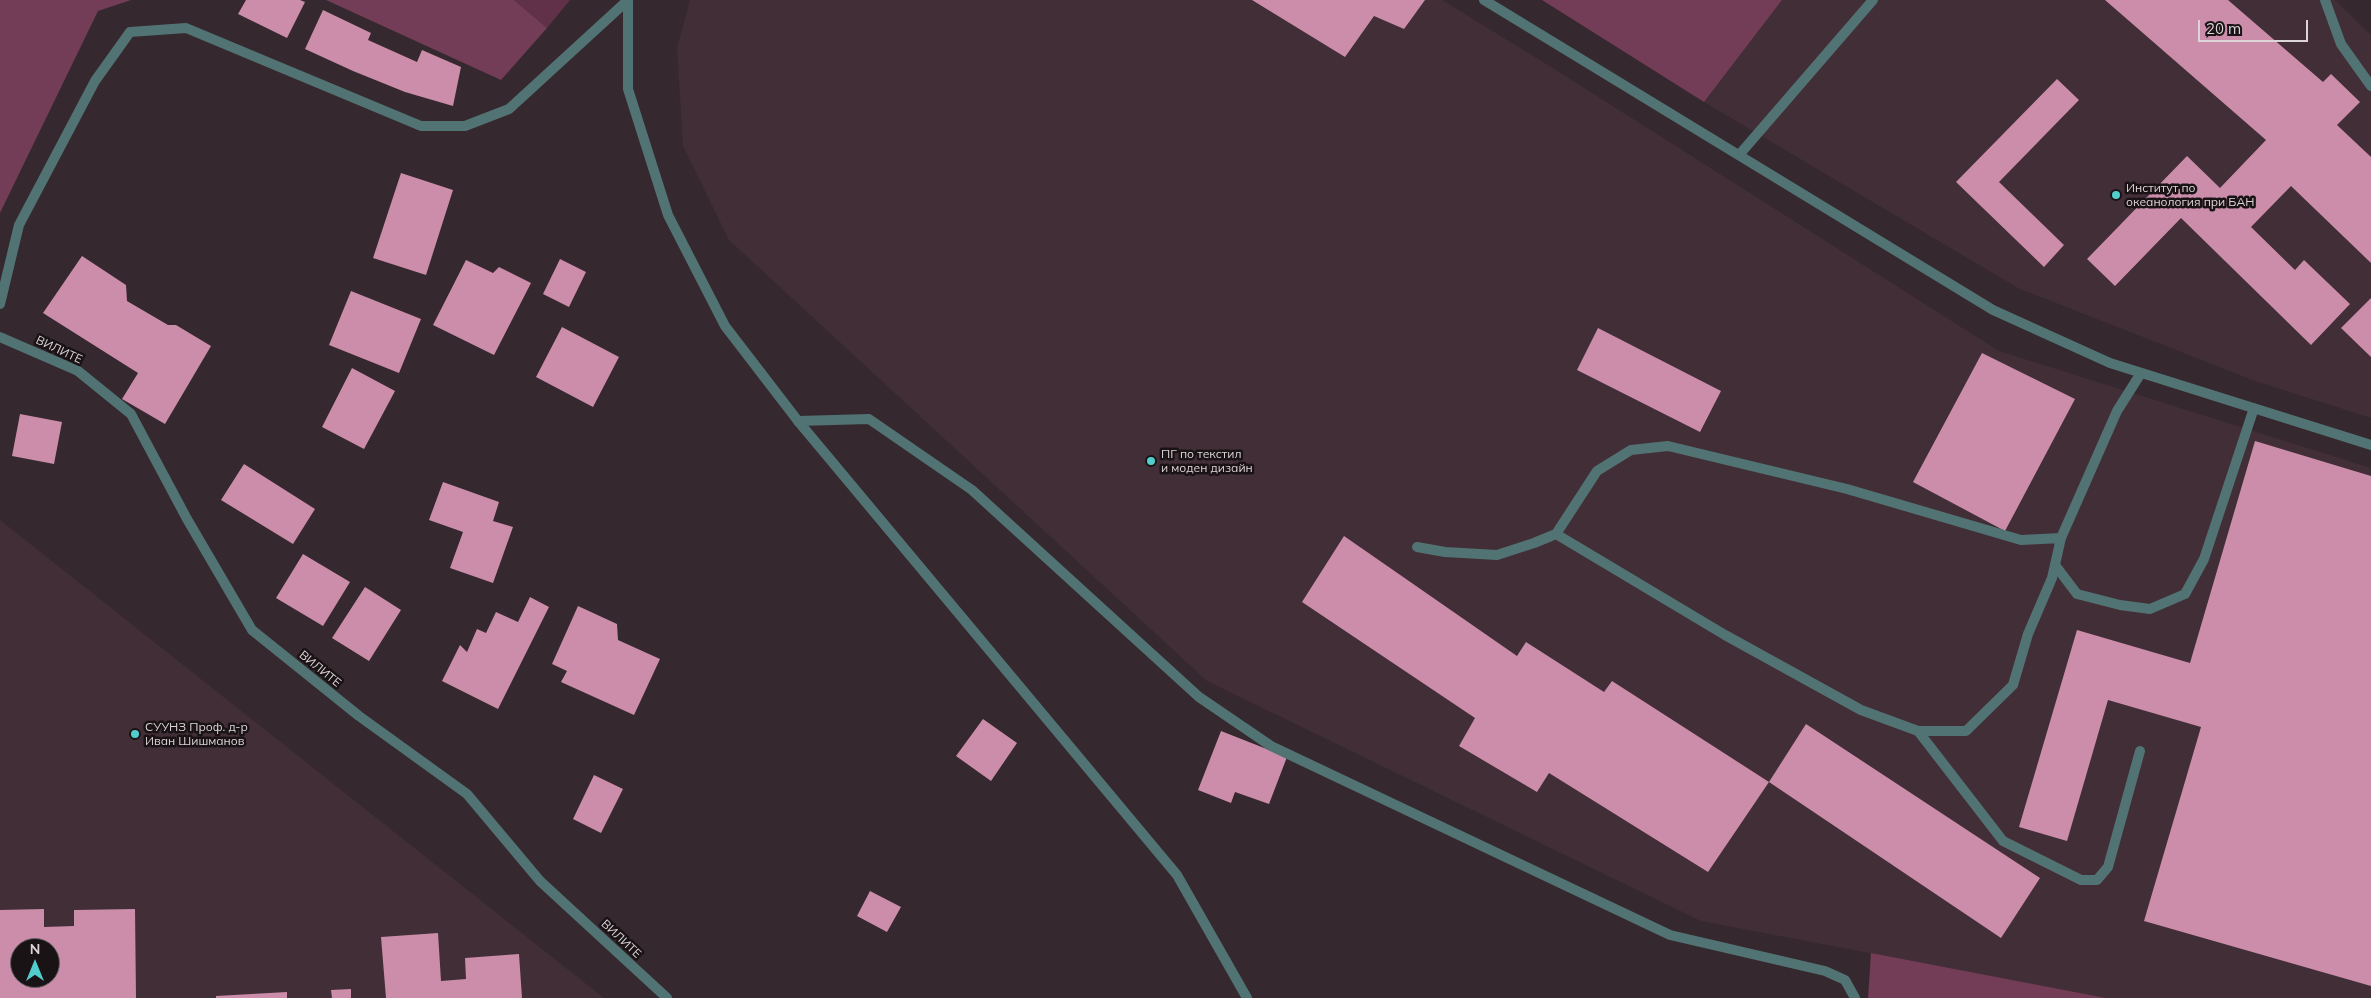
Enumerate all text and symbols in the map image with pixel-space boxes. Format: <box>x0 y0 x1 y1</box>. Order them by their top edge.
scale bar <box>2201 10 2311 42</box>
text: 20 m <box>2206 19 2241 38</box>
place label: Институт по океанология при БАН <box>2126 181 2255 209</box>
marker: Институт по океанология при БАН <box>2110 189 2122 201</box>
street label: ВИЛИТЕ <box>34 333 84 367</box>
place label: ПГ по текстил и моден дизайн <box>1161 447 1253 475</box>
marker: ПГ по текстил и моден дизайн <box>1145 455 1157 467</box>
street label: ВИЛИТЕ <box>296 648 344 690</box>
place label: СУУНЗ Проф. д-р Иван Шишманов <box>145 720 248 748</box>
marker: СУУНЗ Проф. д-р Иван Шишманов <box>129 728 141 740</box>
street label: ВИЛИТЕ <box>598 917 644 961</box>
north arrow <box>10 938 60 988</box>
text: N <box>30 940 40 958</box>

